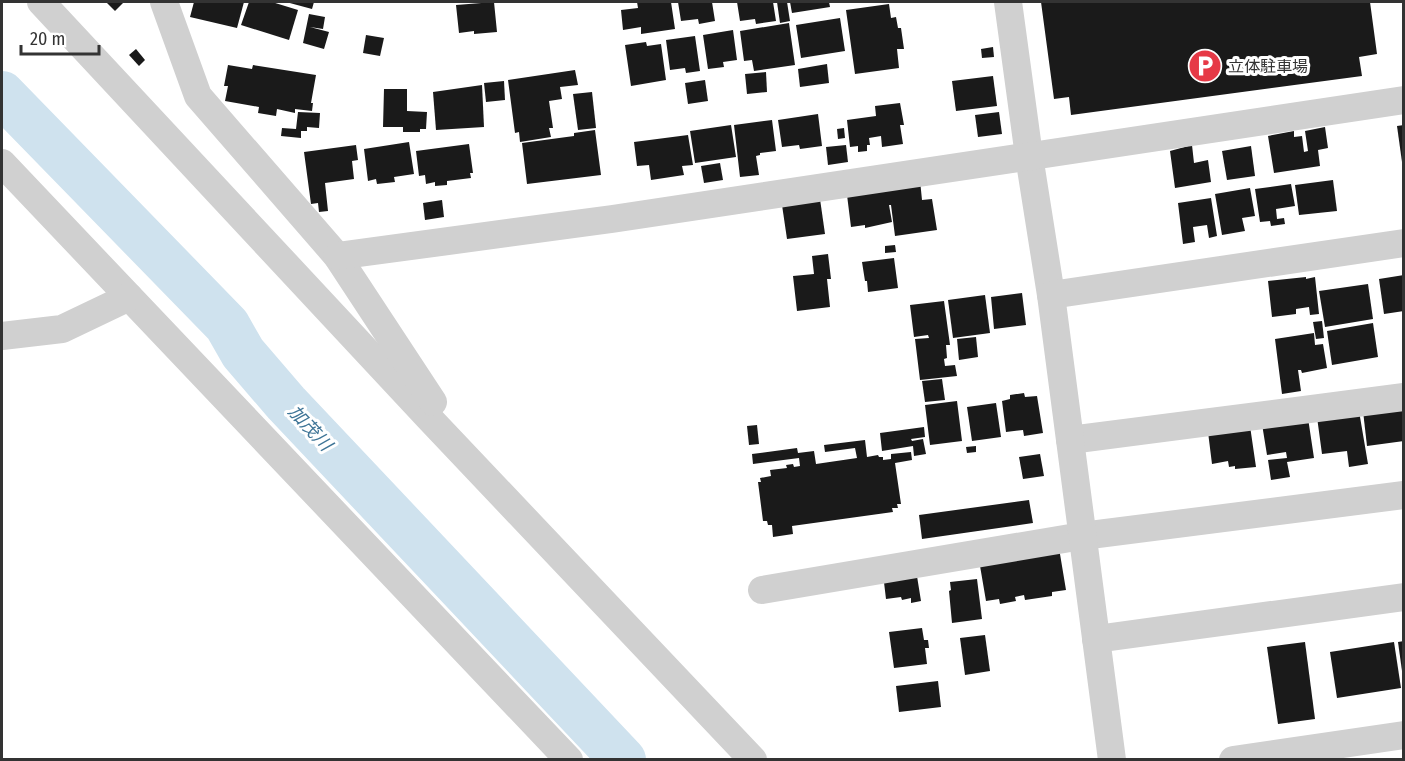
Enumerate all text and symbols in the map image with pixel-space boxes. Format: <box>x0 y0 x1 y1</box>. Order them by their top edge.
scale bar <box>21 18 99 56</box>
text: 20 m <box>30 28 65 50</box>
parking icon: 立体駐車場 <box>1187 48 1223 84</box>
place label: 立体駐車場 <box>1228 57 1308 76</box>
water label: 加茂川 <box>284 401 338 457</box>

